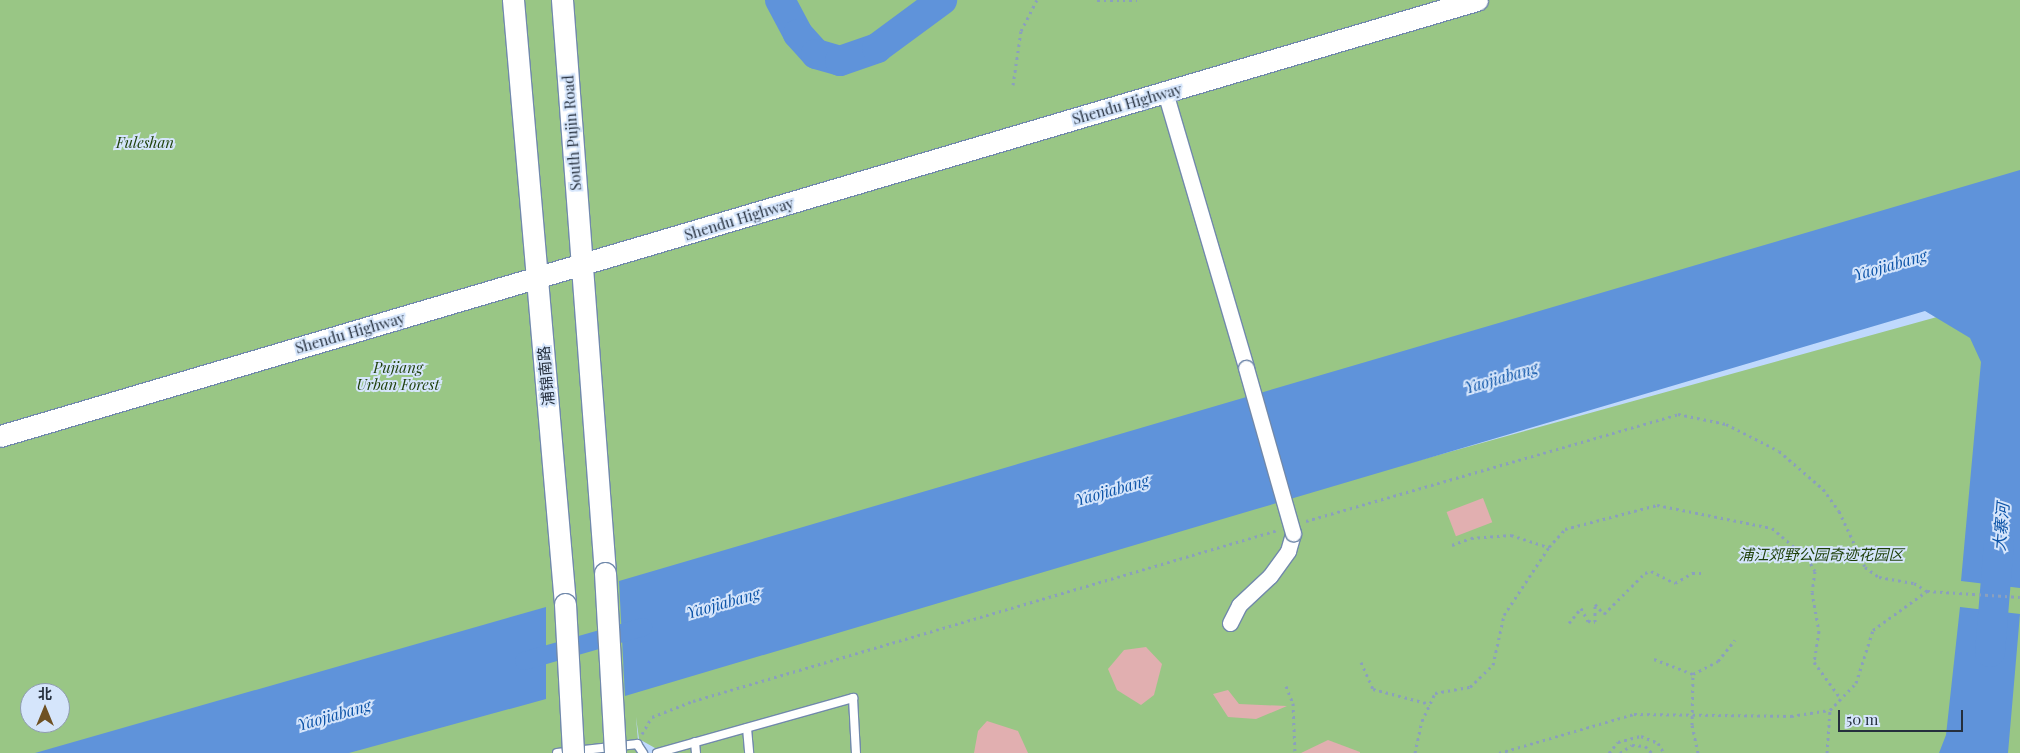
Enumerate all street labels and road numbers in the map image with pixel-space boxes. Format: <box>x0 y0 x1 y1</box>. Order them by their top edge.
street label: South Pujin Road <box>559 75 585 191</box>
street label: Shendu Highway <box>1070 80 1184 128</box>
street label: Shendu Highway <box>682 194 796 244</box>
street label: Shendu Highway <box>293 309 407 357</box>
street label: 浦锦南路 <box>534 345 558 407</box>

